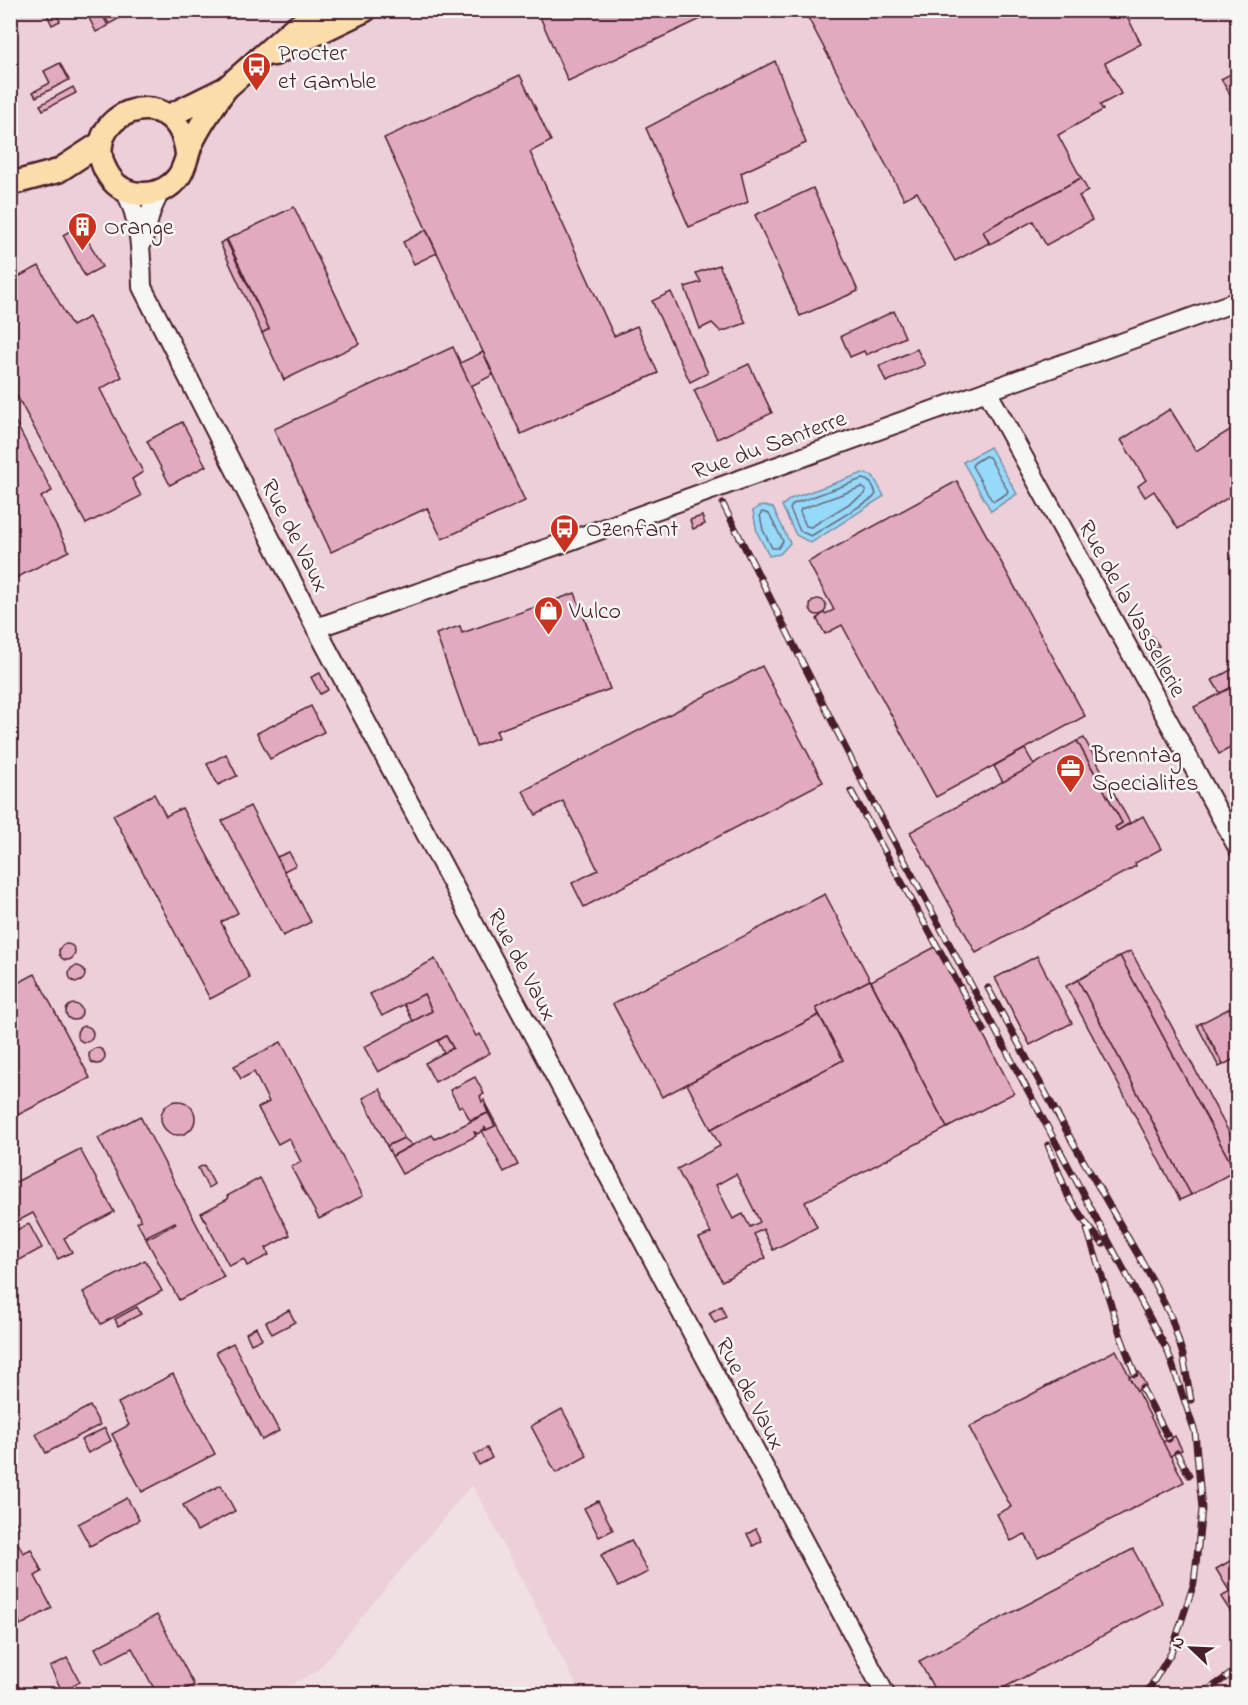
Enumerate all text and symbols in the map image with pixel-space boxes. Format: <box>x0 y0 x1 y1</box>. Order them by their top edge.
place label: Procter et Gamble <box>278 37 376 100</box>
bus stop icon: Procter et Gamble <box>241 50 273 92</box>
building icon: Orange <box>67 210 99 252</box>
place label: Orange <box>104 211 174 246</box>
street label: Rue du Santerre <box>688 402 852 490</box>
street label: Rue de Vaux <box>250 474 337 599</box>
bus stop icon: Ozenfant <box>549 512 581 554</box>
place label: Ozenfant <box>586 513 678 548</box>
street label: Rue de la Vassellerie <box>1068 514 1194 704</box>
shop icon: Vulco <box>532 594 564 636</box>
place label: Vulco <box>568 595 621 630</box>
place label: Brenntag Specialites <box>1091 739 1199 802</box>
office icon: Brenntag Specialites <box>1055 752 1087 794</box>
street label: Rue de Vaux <box>477 903 565 1028</box>
street label: Rue de Vaux <box>705 1332 793 1457</box>
north arrow <box>1161 1618 1221 1678</box>
text: N <box>1166 1633 1192 1653</box>

